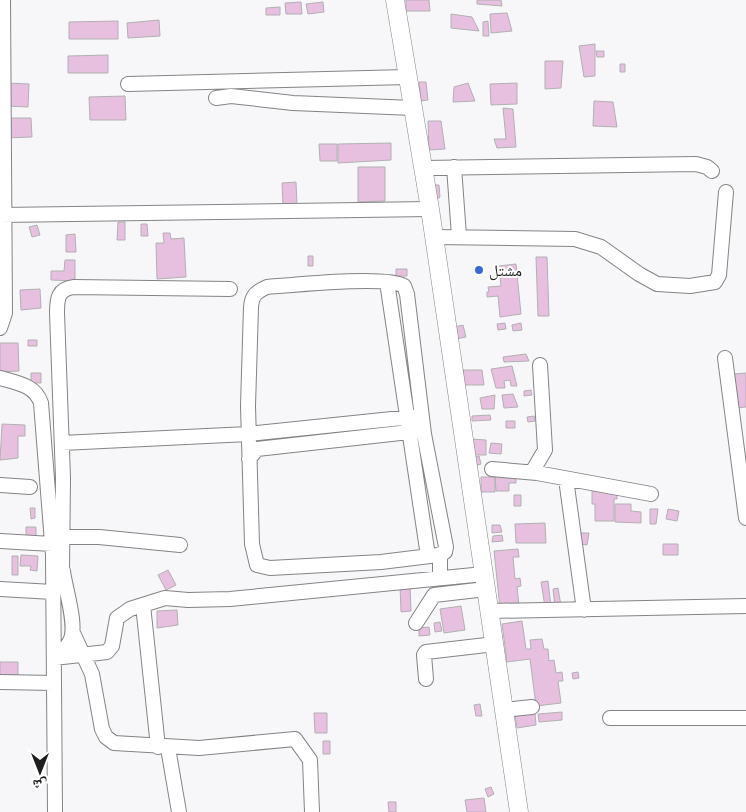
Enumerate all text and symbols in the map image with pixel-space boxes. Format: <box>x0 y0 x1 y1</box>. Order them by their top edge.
place label: مشتل <box>489 259 522 282</box>
marker: مشتل <box>473 264 485 276</box>
north arrow <box>15 747 65 797</box>
text: ش <box>32 775 47 795</box>

